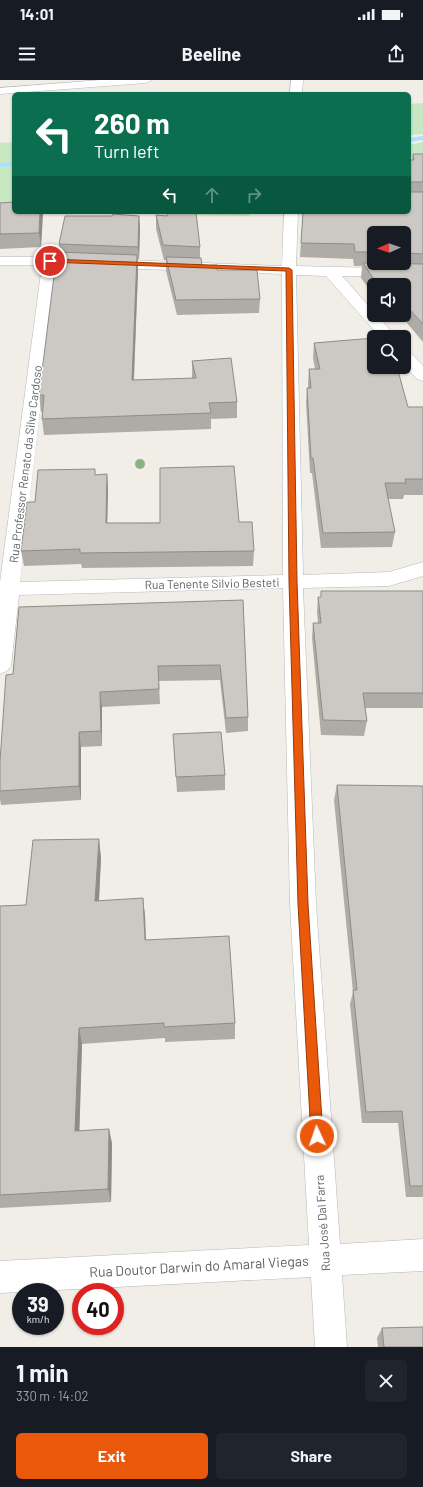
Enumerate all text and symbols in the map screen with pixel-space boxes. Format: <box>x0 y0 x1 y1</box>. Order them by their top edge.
text: 14:01 <box>20 5 54 23</box>
icon: menu <box>16 43 38 65</box>
text: Beeline <box>182 43 241 65</box>
icon: share <box>385 43 407 65</box>
text: 260 m <box>94 106 170 140</box>
icon: left <box>28 108 80 160</box>
text: Turn left <box>94 140 160 162</box>
icon: left <box>159 184 181 206</box>
icon: ahead <box>201 184 223 206</box>
icon: right <box>243 184 265 206</box>
north arrow <box>367 226 411 270</box>
map controls <box>367 226 411 374</box>
pin <box>33 244 67 278</box>
icon: arrive <box>39 250 61 272</box>
button: sound <box>367 278 411 322</box>
button: search <box>367 330 411 374</box>
street label: Rua Professor Renato da Silva Cardoso <box>6 364 44 564</box>
street label: Rua Tenente Silvio Besteti <box>144 575 280 591</box>
position arrow <box>296 1115 338 1157</box>
street label: Rua José Dal Farra <box>312 1174 332 1272</box>
street label: Rua Doutor Darwin do Amaral Viegas <box>89 1252 309 1280</box>
speed limit sign: 40 <box>72 1283 124 1335</box>
text: 39 <box>27 1292 49 1316</box>
text: km/h <box>27 1313 49 1325</box>
text: 1 min <box>16 1358 69 1387</box>
button: close <box>365 1360 407 1402</box>
text: 330 m · 14:02 <box>16 1388 88 1404</box>
button: Exit <box>16 1433 208 1479</box>
button: Share <box>216 1433 407 1479</box>

